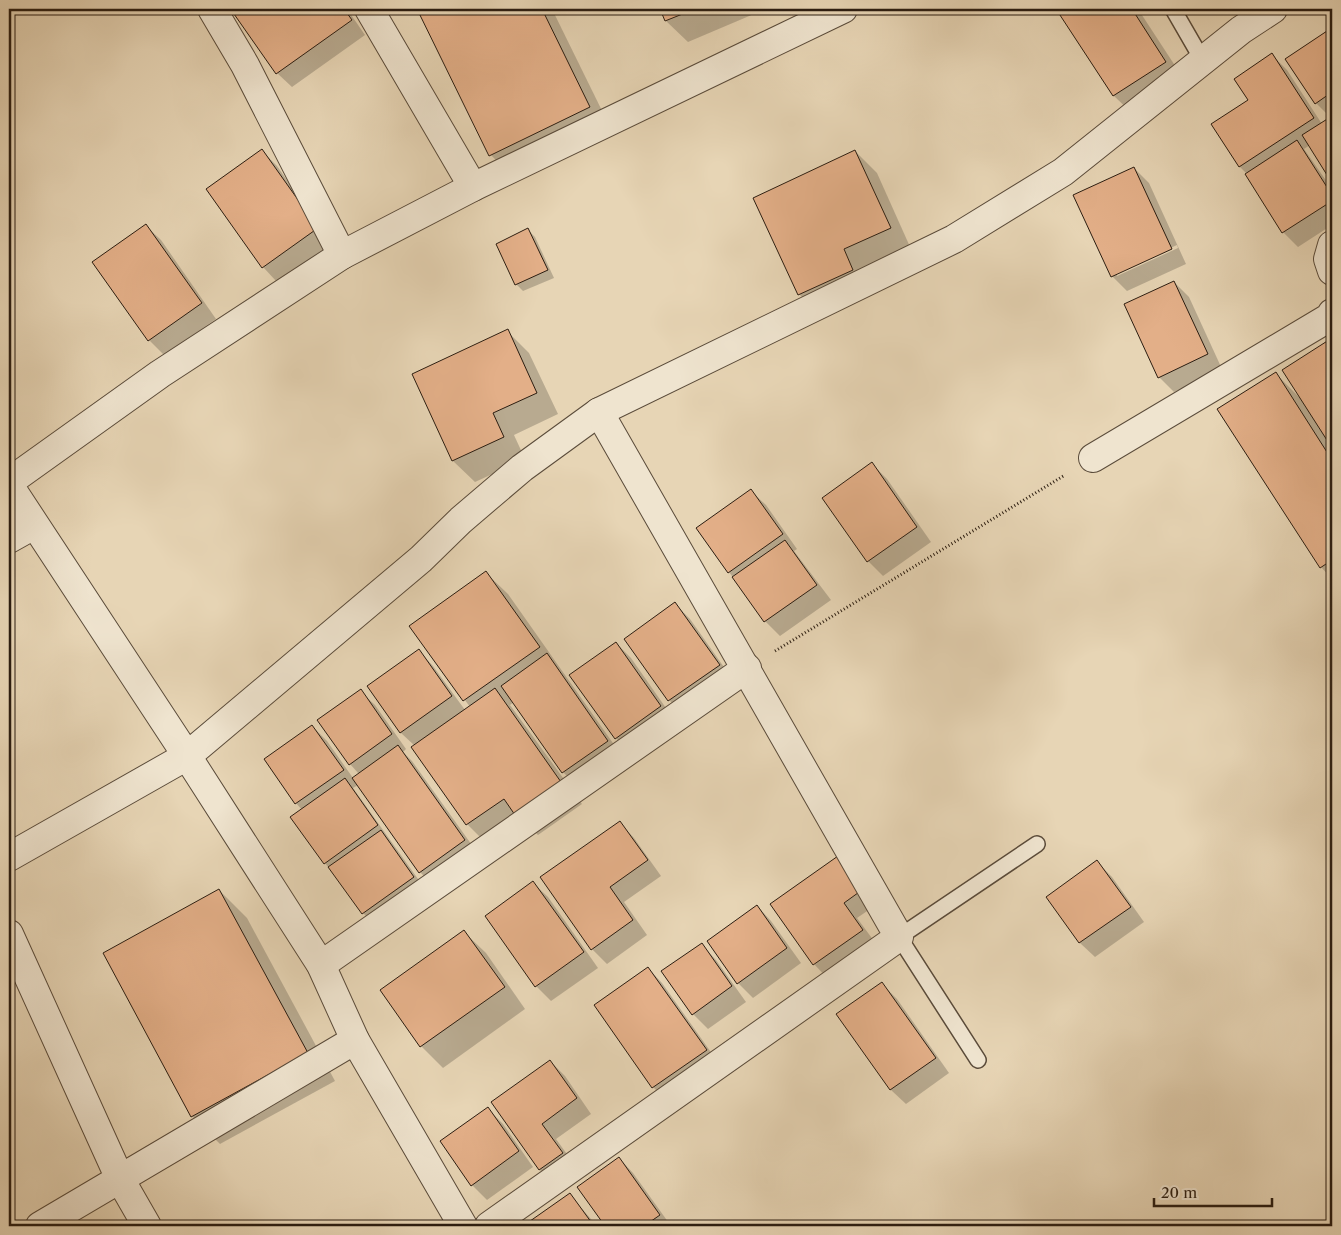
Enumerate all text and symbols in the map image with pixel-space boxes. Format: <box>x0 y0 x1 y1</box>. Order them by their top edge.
scale bar <box>1154 1175 1271 1207</box>
text: 20 m <box>1161 1183 1197 1202</box>

